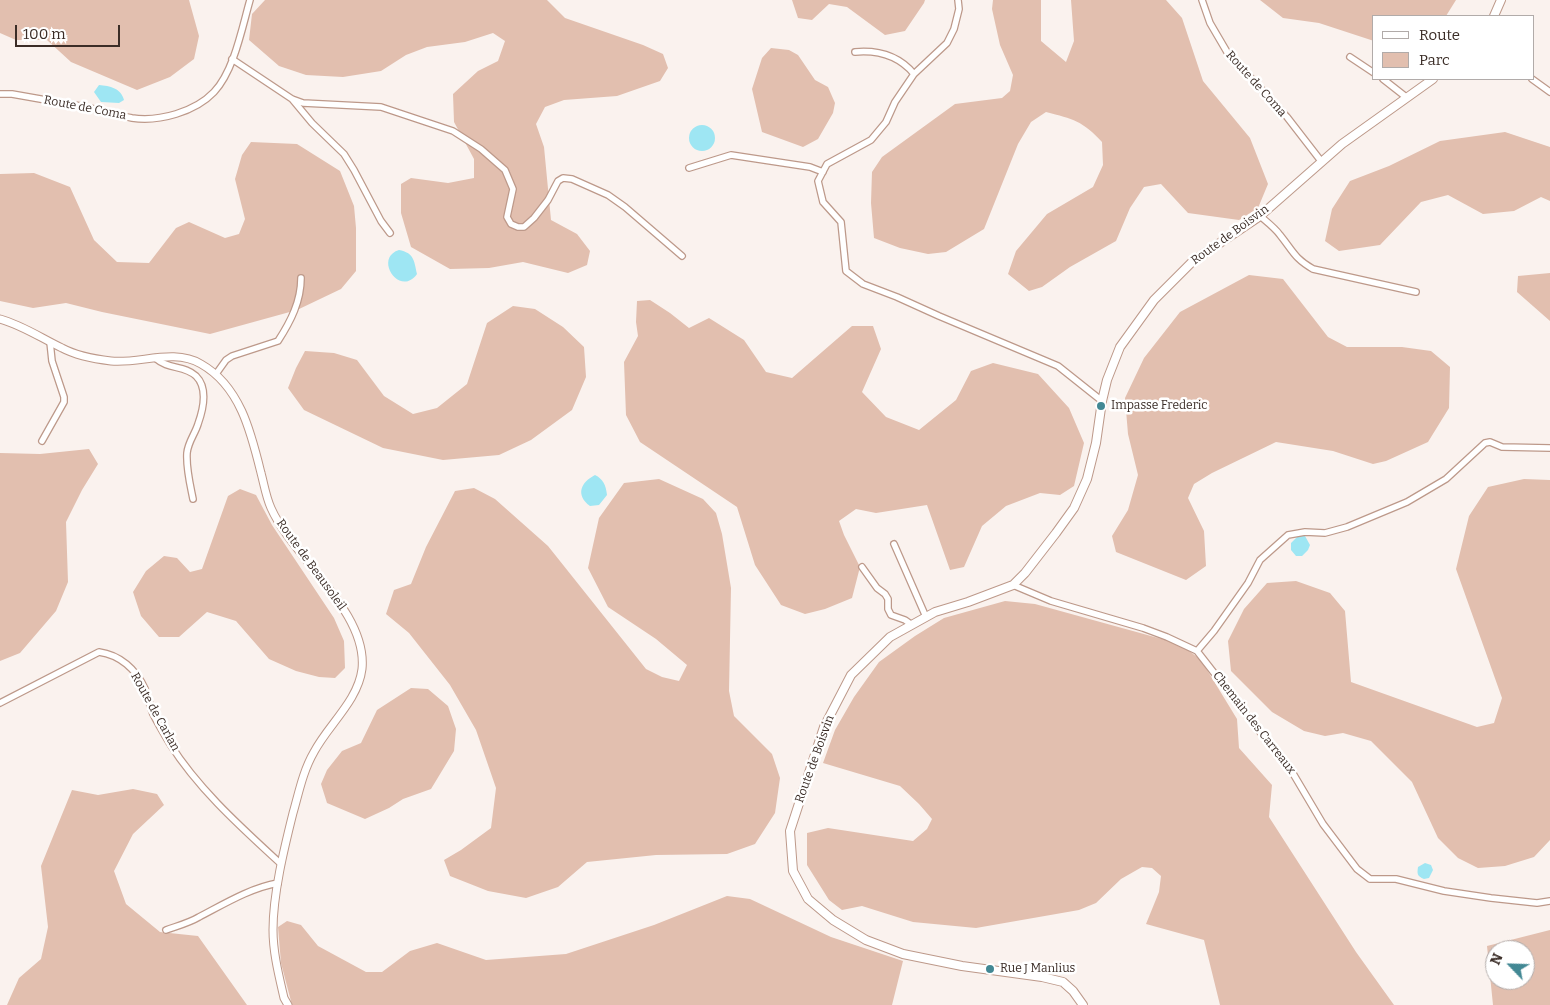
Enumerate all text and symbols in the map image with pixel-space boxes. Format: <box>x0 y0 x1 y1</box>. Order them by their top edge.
scale bar <box>18 15 122 47</box>
legend <box>1372 15 1535 80</box>
text: 100 m <box>23 25 66 43</box>
text: Route <box>1419 26 1460 44</box>
street label: Route de Coma <box>1223 48 1289 120</box>
text: Parc <box>1419 51 1450 69</box>
street label: Route de Coma <box>43 93 127 123</box>
street label: Route de Boisvin <box>1188 202 1272 268</box>
place label: Impasse Frederic <box>1111 399 1208 413</box>
marker: Impasse Frederic <box>1095 400 1107 412</box>
street label: Route de Beausoleil <box>273 517 349 613</box>
street label: Chemain des Carreaux <box>1209 669 1299 777</box>
street label: Route de Carlan <box>127 670 183 754</box>
street label: Route de Boisvin <box>792 713 838 805</box>
north arrow <box>1485 940 1535 990</box>
text: N <box>1487 951 1507 967</box>
place label: Rue J Manlius <box>1000 962 1075 976</box>
marker: Rue J Manlius <box>984 963 996 975</box>

